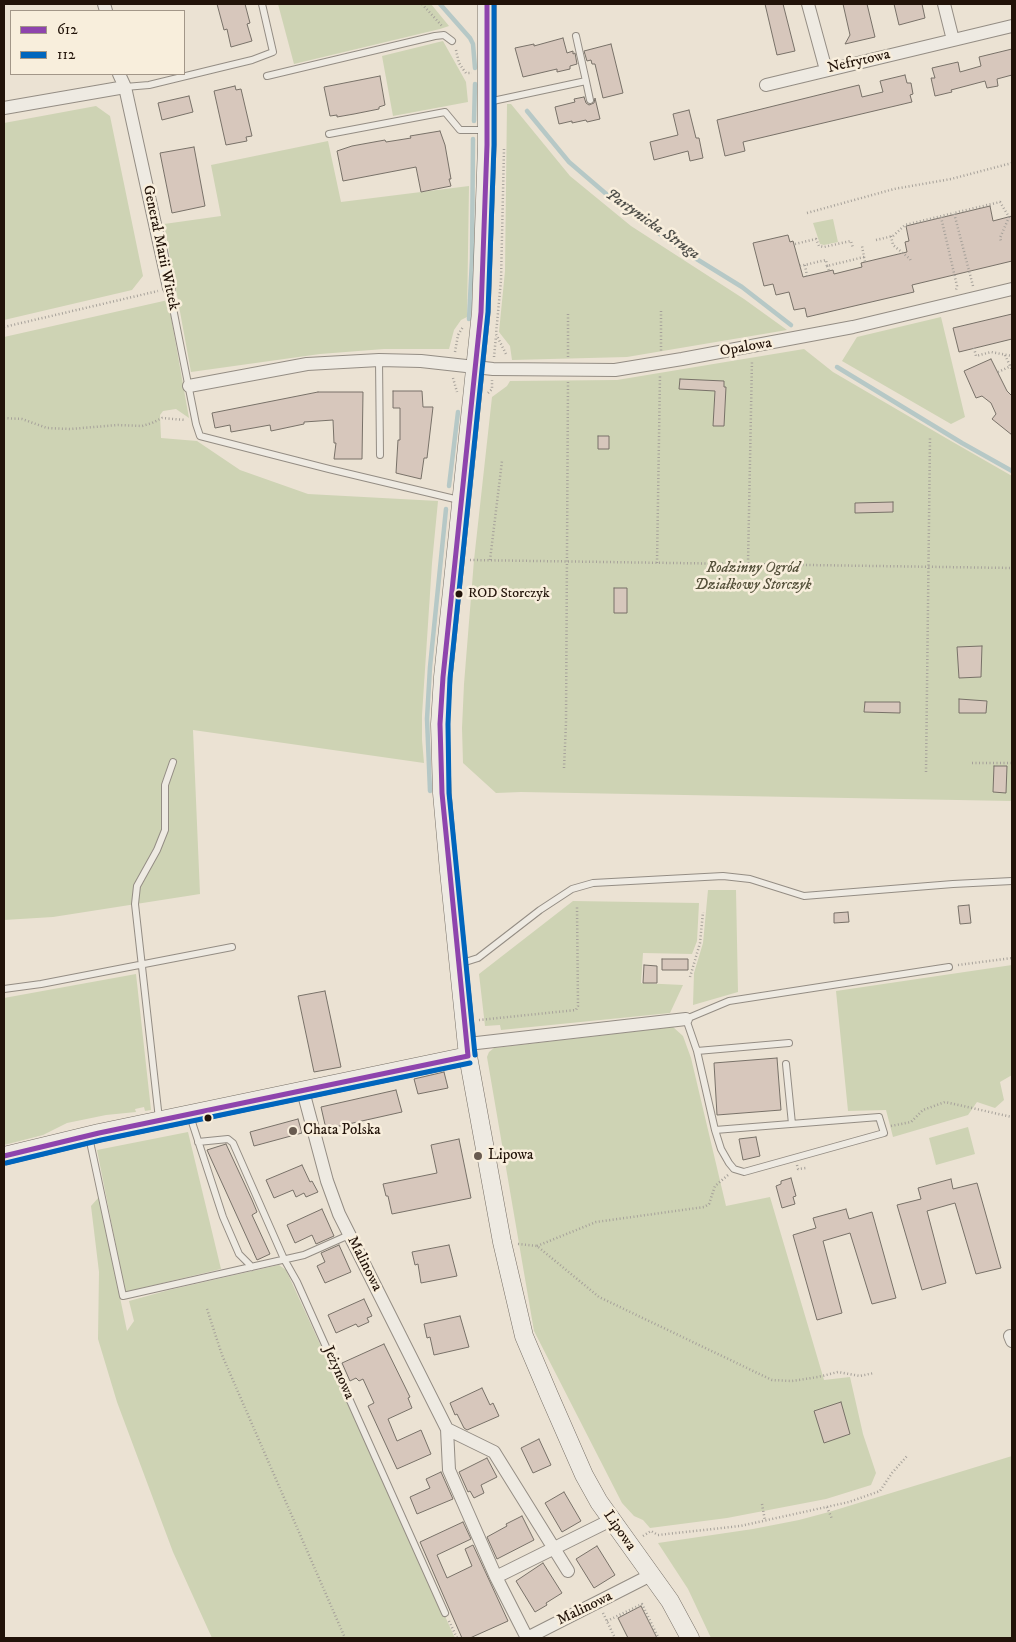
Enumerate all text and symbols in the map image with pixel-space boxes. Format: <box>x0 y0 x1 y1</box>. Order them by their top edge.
legend <box>10 10 185 75</box>
text: 612 <box>57 20 78 39</box>
text: 112 <box>57 45 75 64</box>
street label: Nefrytowa <box>826 46 892 78</box>
street label: Generał Marii Wittek <box>138 184 182 312</box>
water label: Partynicka Struga <box>601 185 703 265</box>
street label: Opalowa <box>719 335 773 361</box>
park label: Rodzinny Ogród Działkowy Storczyk <box>694 560 812 595</box>
place label: ROD Storczyk <box>468 586 550 602</box>
marker: ROD Storczyk <box>454 589 464 599</box>
unlabelled marker <box>203 1113 213 1123</box>
place label: Chata Polska <box>303 1122 381 1140</box>
marker: Chata Polska <box>287 1125 299 1137</box>
place label: Lipowa <box>488 1147 533 1165</box>
marker: Lipowa <box>472 1150 484 1162</box>
street label: Malinowa <box>342 1233 386 1295</box>
street label: Jeżynowa <box>318 1344 358 1402</box>
street label: Lipowa <box>599 1507 639 1555</box>
street label: Malinowa <box>554 1588 616 1630</box>

